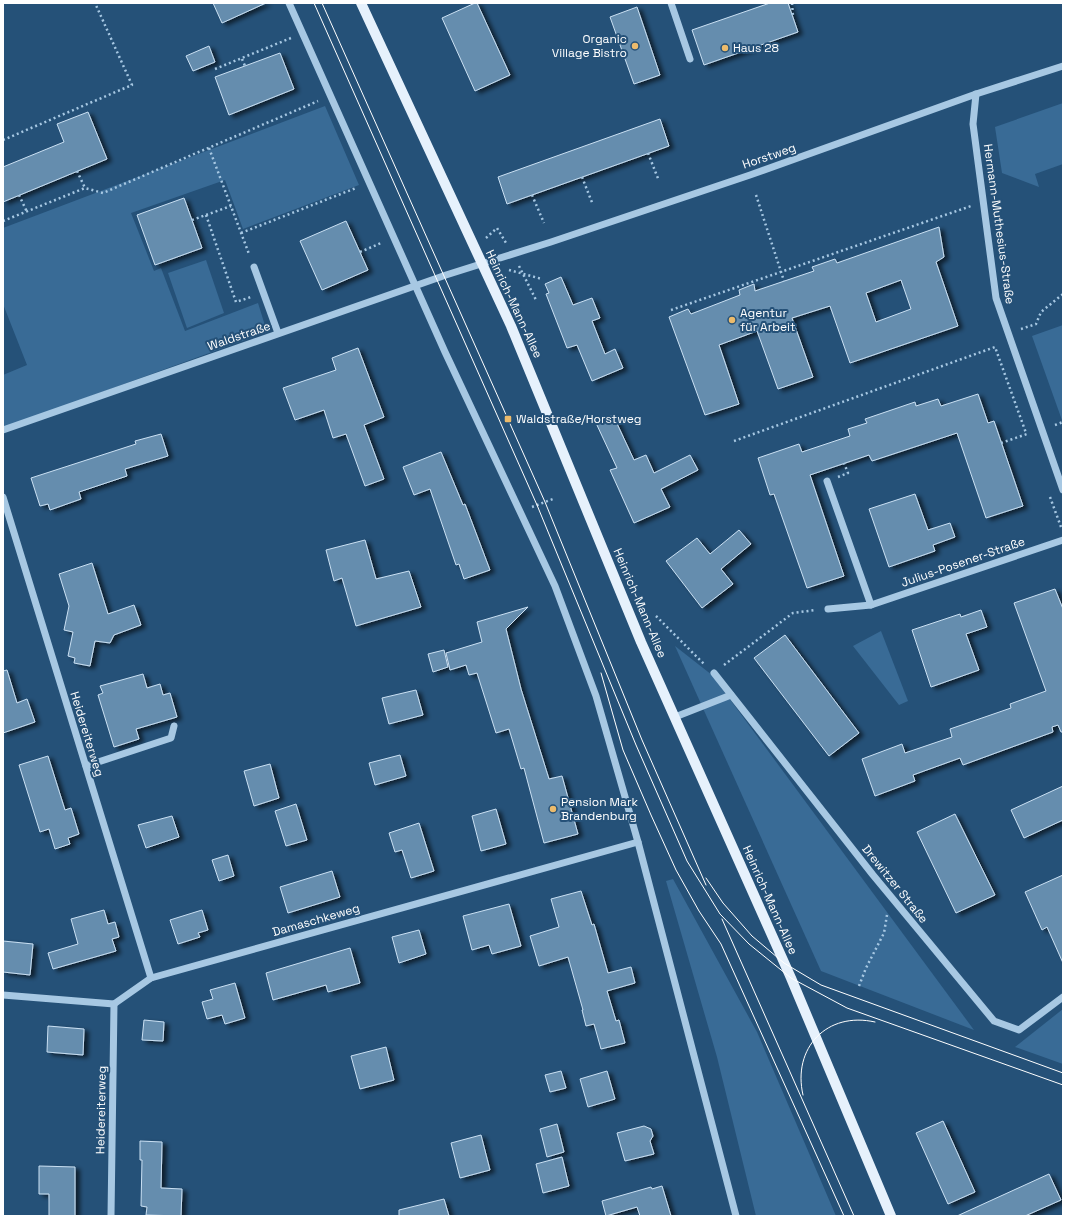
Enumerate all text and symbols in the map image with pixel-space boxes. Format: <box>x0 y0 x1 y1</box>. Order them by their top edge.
place label: Organic Village Bistro <box>552 31 627 61</box>
place label: Haus 28 <box>733 40 779 56</box>
marker: Organic Village Bistro <box>630 41 640 51</box>
marker: Haus 28 <box>720 43 730 53</box>
street label: Horstweg <box>740 139 798 173</box>
street label: Hermann-Muthesius-Straße <box>980 143 1018 305</box>
street label: Heinrich-Mann-Allee <box>482 247 546 361</box>
place label: Agentur für Arbeit <box>740 305 795 335</box>
marker: Agentur für Arbeit <box>727 315 737 325</box>
street label: Waldstraße <box>205 318 273 354</box>
place label: Waldstraße/Horstweg <box>516 411 641 427</box>
marker: Waldstraße/Horstweg <box>503 414 513 424</box>
street label: Julius-Posener-Straße <box>899 533 1027 591</box>
street label: Heinrich-Mann-Allee <box>610 546 670 660</box>
street label: Heidereiterweg <box>66 689 108 779</box>
place label: Pension Mark Brandenburg <box>561 794 638 824</box>
marker: Pension Mark Brandenburg <box>548 804 558 814</box>
street label: Drewitzer Straße <box>858 841 932 927</box>
street label: Heinrich-Mann-Allee <box>739 843 801 957</box>
street label: Damaschkeweg <box>270 900 362 940</box>
street label: Heidereiterweg <box>92 1066 110 1154</box>

